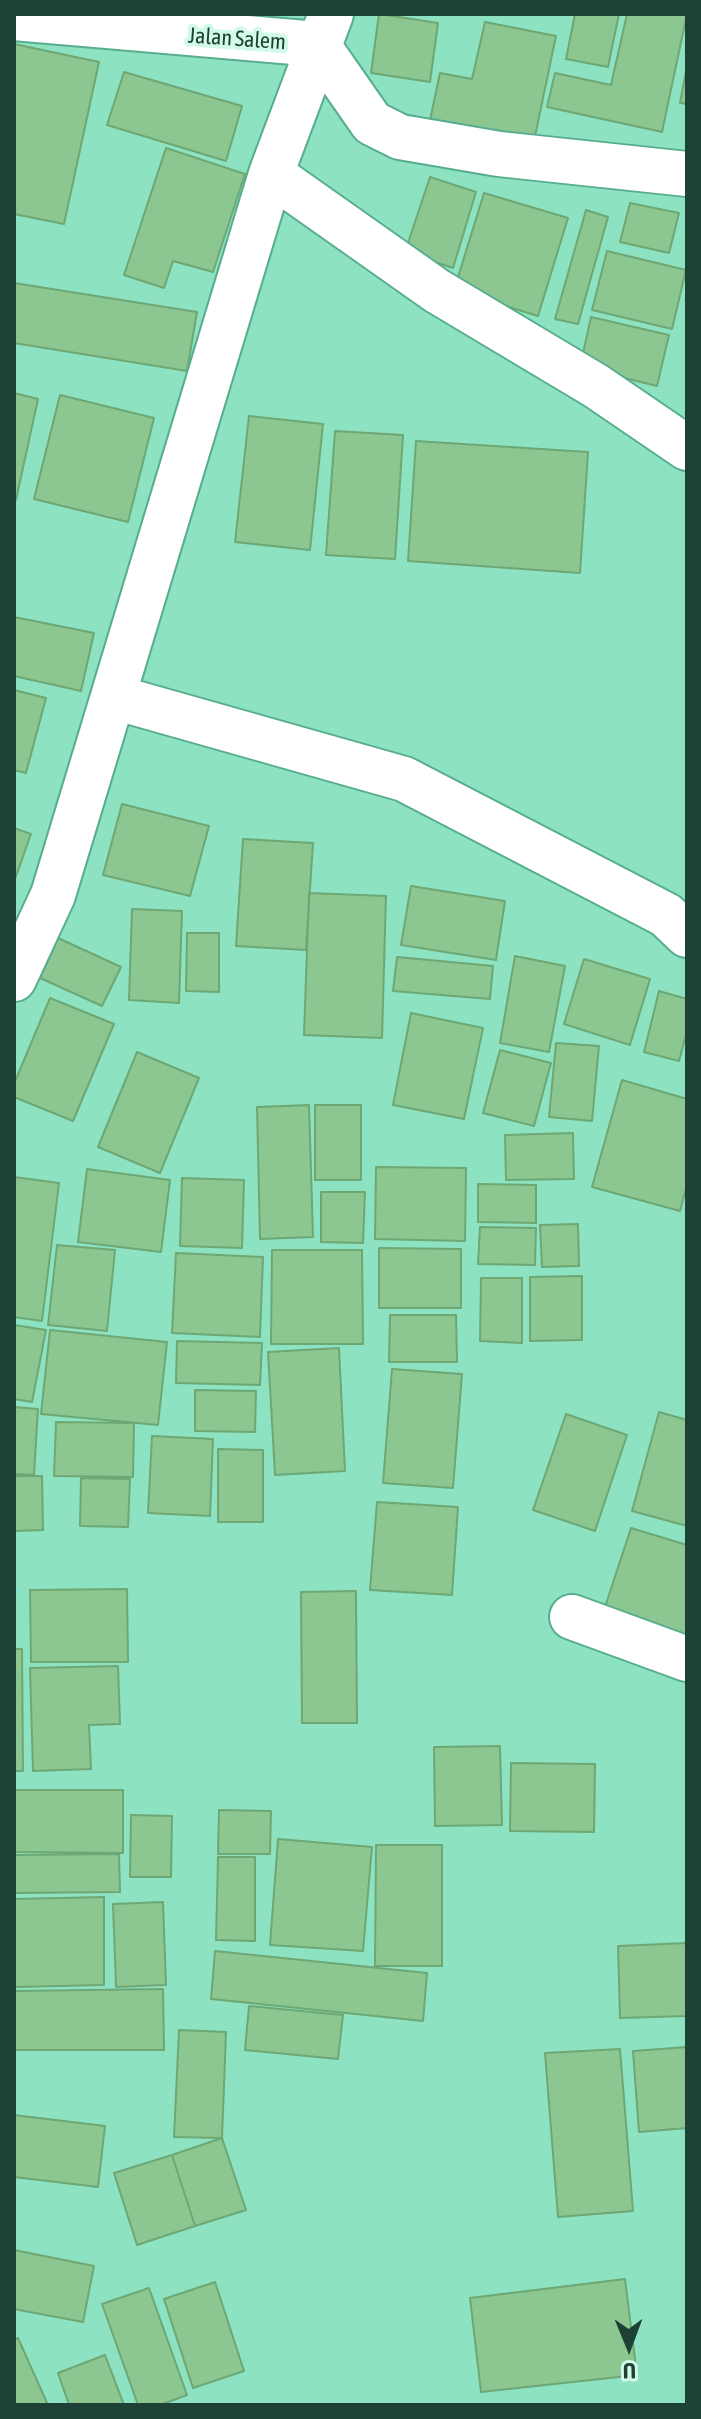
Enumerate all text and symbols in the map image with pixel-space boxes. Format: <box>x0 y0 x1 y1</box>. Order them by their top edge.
street label: Jalan Salem <box>187 22 287 56</box>
north arrow <box>589 2307 669 2387</box>
text: U <box>623 2358 636 2384</box>

